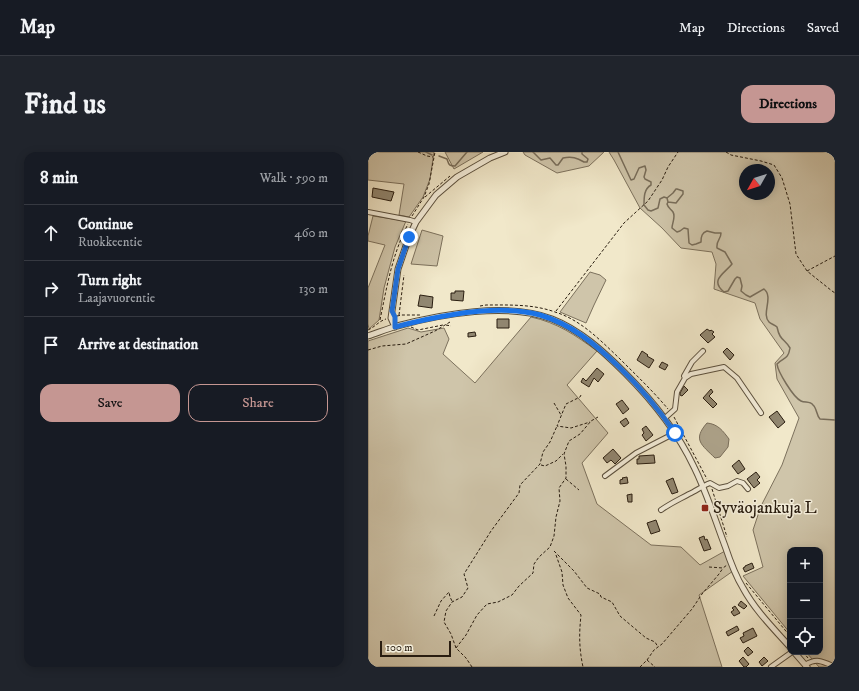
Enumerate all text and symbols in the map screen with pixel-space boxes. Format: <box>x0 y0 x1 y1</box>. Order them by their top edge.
text: Map <box>20 16 55 39</box>
text: Map <box>679 19 705 37</box>
text: Directions <box>727 19 785 37</box>
text: Saved <box>807 19 839 37</box>
button: Directions <box>741 85 835 123</box>
text: Find us <box>24 87 106 122</box>
north arrow <box>739 164 775 200</box>
text: 8 min <box>40 167 78 189</box>
text: Walk · 590 m <box>260 170 328 186</box>
text: Continue <box>78 215 133 234</box>
icon: ahead <box>40 222 62 244</box>
text: 460 m <box>294 225 328 241</box>
route end <box>400 228 418 246</box>
text: Ruokkeentie <box>78 234 142 250</box>
text: Turn right <box>78 271 141 290</box>
icon: right <box>40 278 62 300</box>
text: 130 m <box>299 281 328 297</box>
text: Laajavuorentie <box>78 290 155 306</box>
icon: arrive <box>40 334 62 356</box>
text: Arrive at destination <box>78 335 198 354</box>
button: Save <box>40 384 180 422</box>
button: Share <box>188 384 328 422</box>
route start <box>666 424 684 442</box>
place label: Syväojankuja L <box>713 497 817 519</box>
marker: Syväojankuja L <box>700 503 710 513</box>
map controls <box>787 547 823 655</box>
button: + <box>787 547 823 583</box>
button: − <box>787 583 823 619</box>
button: locate <box>787 619 823 655</box>
scale bar <box>380 639 451 658</box>
text: 100 m <box>386 641 412 655</box>

